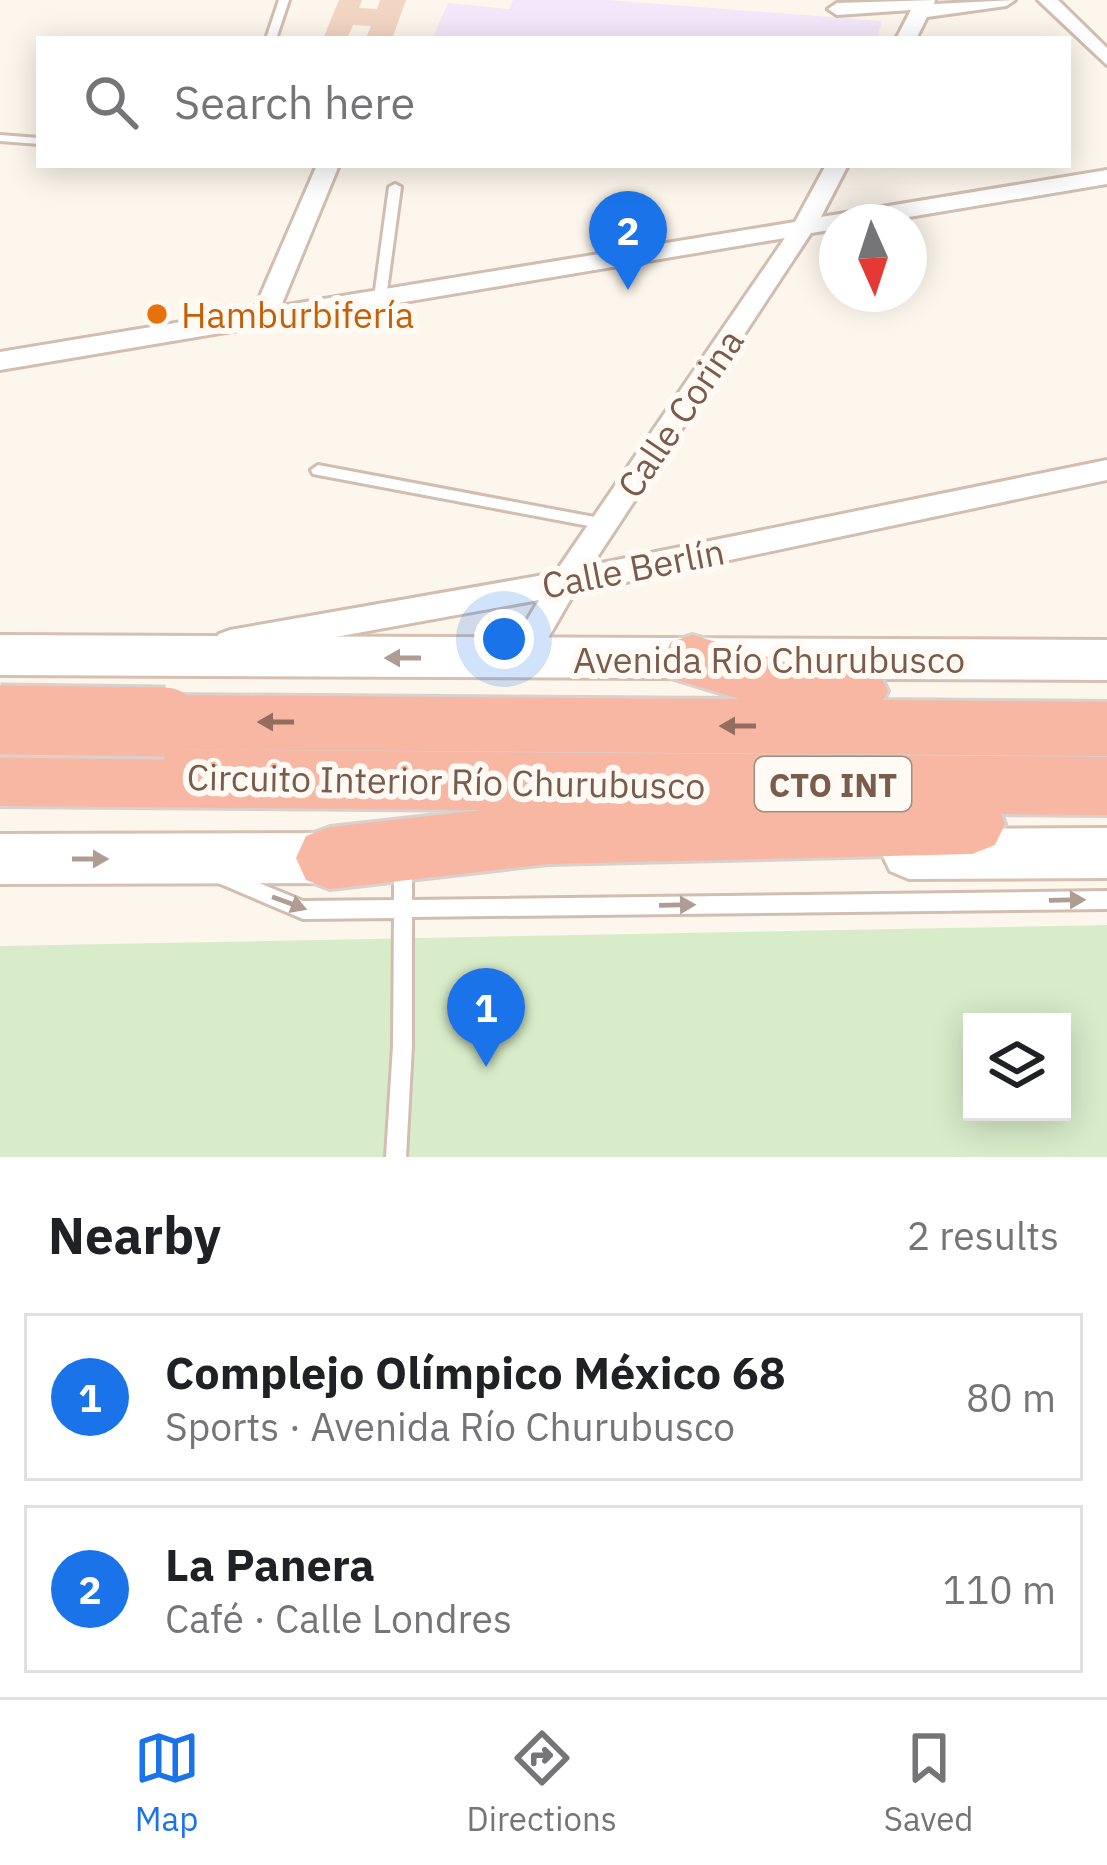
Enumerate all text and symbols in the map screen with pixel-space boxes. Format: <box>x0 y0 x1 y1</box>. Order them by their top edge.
search box <box>36 36 1071 168</box>
icon: search <box>78 69 144 135</box>
text: Search here <box>174 73 415 131</box>
pin: 2 <box>589 191 667 290</box>
north arrow <box>819 204 927 312</box>
place label: Hamburbifería <box>181 291 414 338</box>
marker: Hamburbifería <box>144 301 170 327</box>
street label: Calle Corina <box>606 320 754 506</box>
street label: Calle Berlín <box>538 527 728 609</box>
your location <box>474 609 534 669</box>
street label: Avenida Río Churubusco <box>573 636 965 683</box>
one-way arrow <box>383 648 421 668</box>
one-way arrow <box>256 713 294 732</box>
one-way arrow <box>718 716 756 736</box>
street label: Circuito Interior Río Churubusco <box>186 753 706 809</box>
road number: CTO INT <box>755 757 911 811</box>
one-way arrow <box>72 849 110 869</box>
one-way arrow <box>1049 890 1087 910</box>
one-way arrow <box>271 895 307 913</box>
one-way arrow <box>659 895 697 915</box>
pin: 1 <box>447 968 525 1067</box>
map controls <box>963 1013 1071 1121</box>
button: layers <box>963 1013 1071 1121</box>
text: Nearby <box>48 1202 221 1268</box>
text: 2 results <box>907 1210 1059 1261</box>
text: Complejo Olímpico México 68 <box>165 1343 786 1401</box>
text: 1 <box>78 1372 102 1423</box>
text: 80 m <box>966 1372 1056 1423</box>
text: Sports · Avenida Río Churubusco <box>165 1401 735 1452</box>
text: La Panera <box>165 1535 375 1593</box>
text: 2 <box>78 1564 102 1615</box>
text: 110 m <box>943 1564 1056 1615</box>
text: Café · Calle Londres <box>165 1593 512 1644</box>
tab: Map <box>134 1725 200 1840</box>
tab: Directions <box>467 1725 617 1840</box>
tab: Saved <box>884 1725 973 1840</box>

